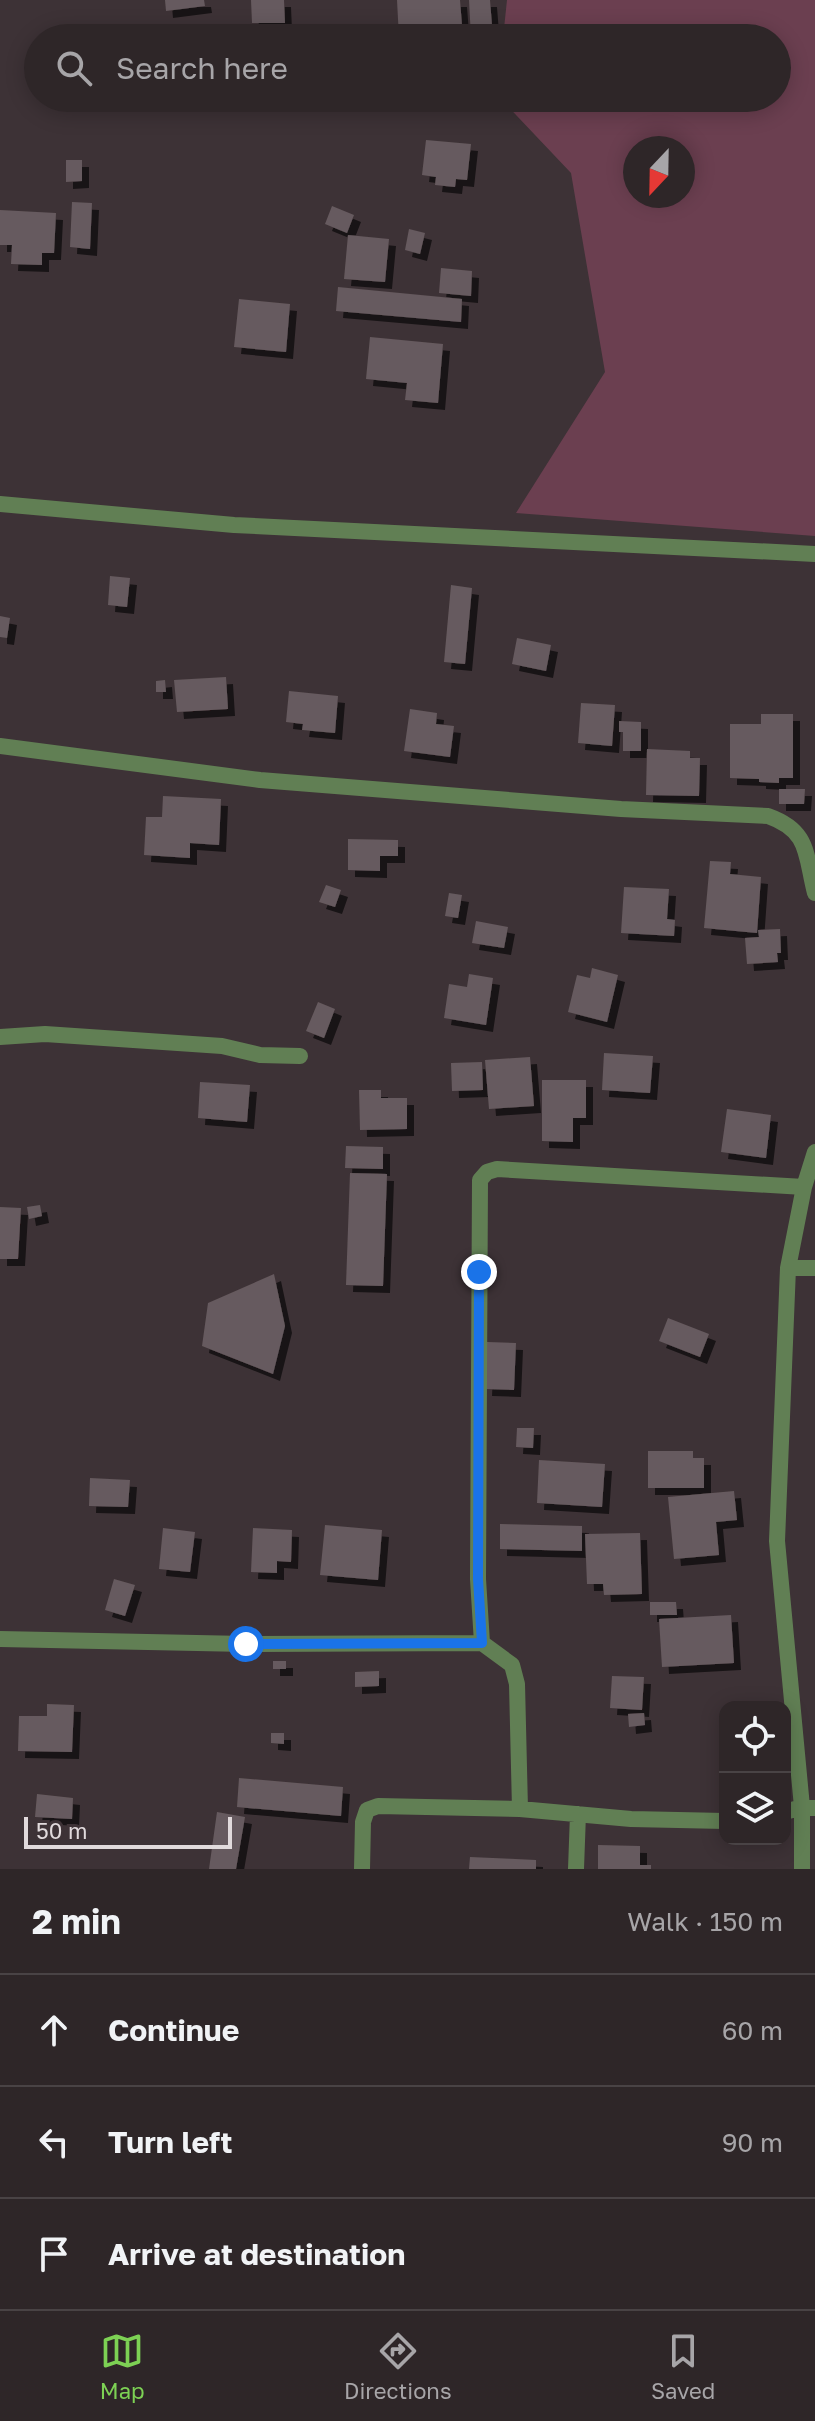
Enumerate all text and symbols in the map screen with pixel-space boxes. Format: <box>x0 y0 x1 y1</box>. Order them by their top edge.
search box <box>24 24 791 112</box>
icon: search <box>52 46 96 90</box>
text: Search here <box>116 50 288 86</box>
north arrow <box>623 136 695 208</box>
route end <box>461 1254 497 1290</box>
route start <box>228 1626 264 1662</box>
map controls <box>719 1701 791 1845</box>
button: locate <box>719 1701 791 1773</box>
button: layers <box>719 1773 791 1845</box>
scale bar <box>24 1813 232 1849</box>
text: 50 m <box>36 1817 87 1844</box>
text: 2 min <box>32 1901 121 1941</box>
text: Walk · 150 m <box>627 1906 783 1937</box>
icon: ahead <box>32 2008 76 2052</box>
text: Continue <box>108 2012 239 2048</box>
text: 60 m <box>722 2015 783 2046</box>
icon: left <box>32 2120 76 2164</box>
text: Turn left <box>108 2124 233 2160</box>
text: 90 m <box>722 2127 783 2158</box>
icon: arrive <box>32 2232 76 2276</box>
text: Arrive at destination <box>108 2236 405 2272</box>
tab: Map <box>100 2329 145 2404</box>
tab: Directions <box>344 2329 452 2404</box>
tab: Saved <box>651 2329 715 2404</box>

